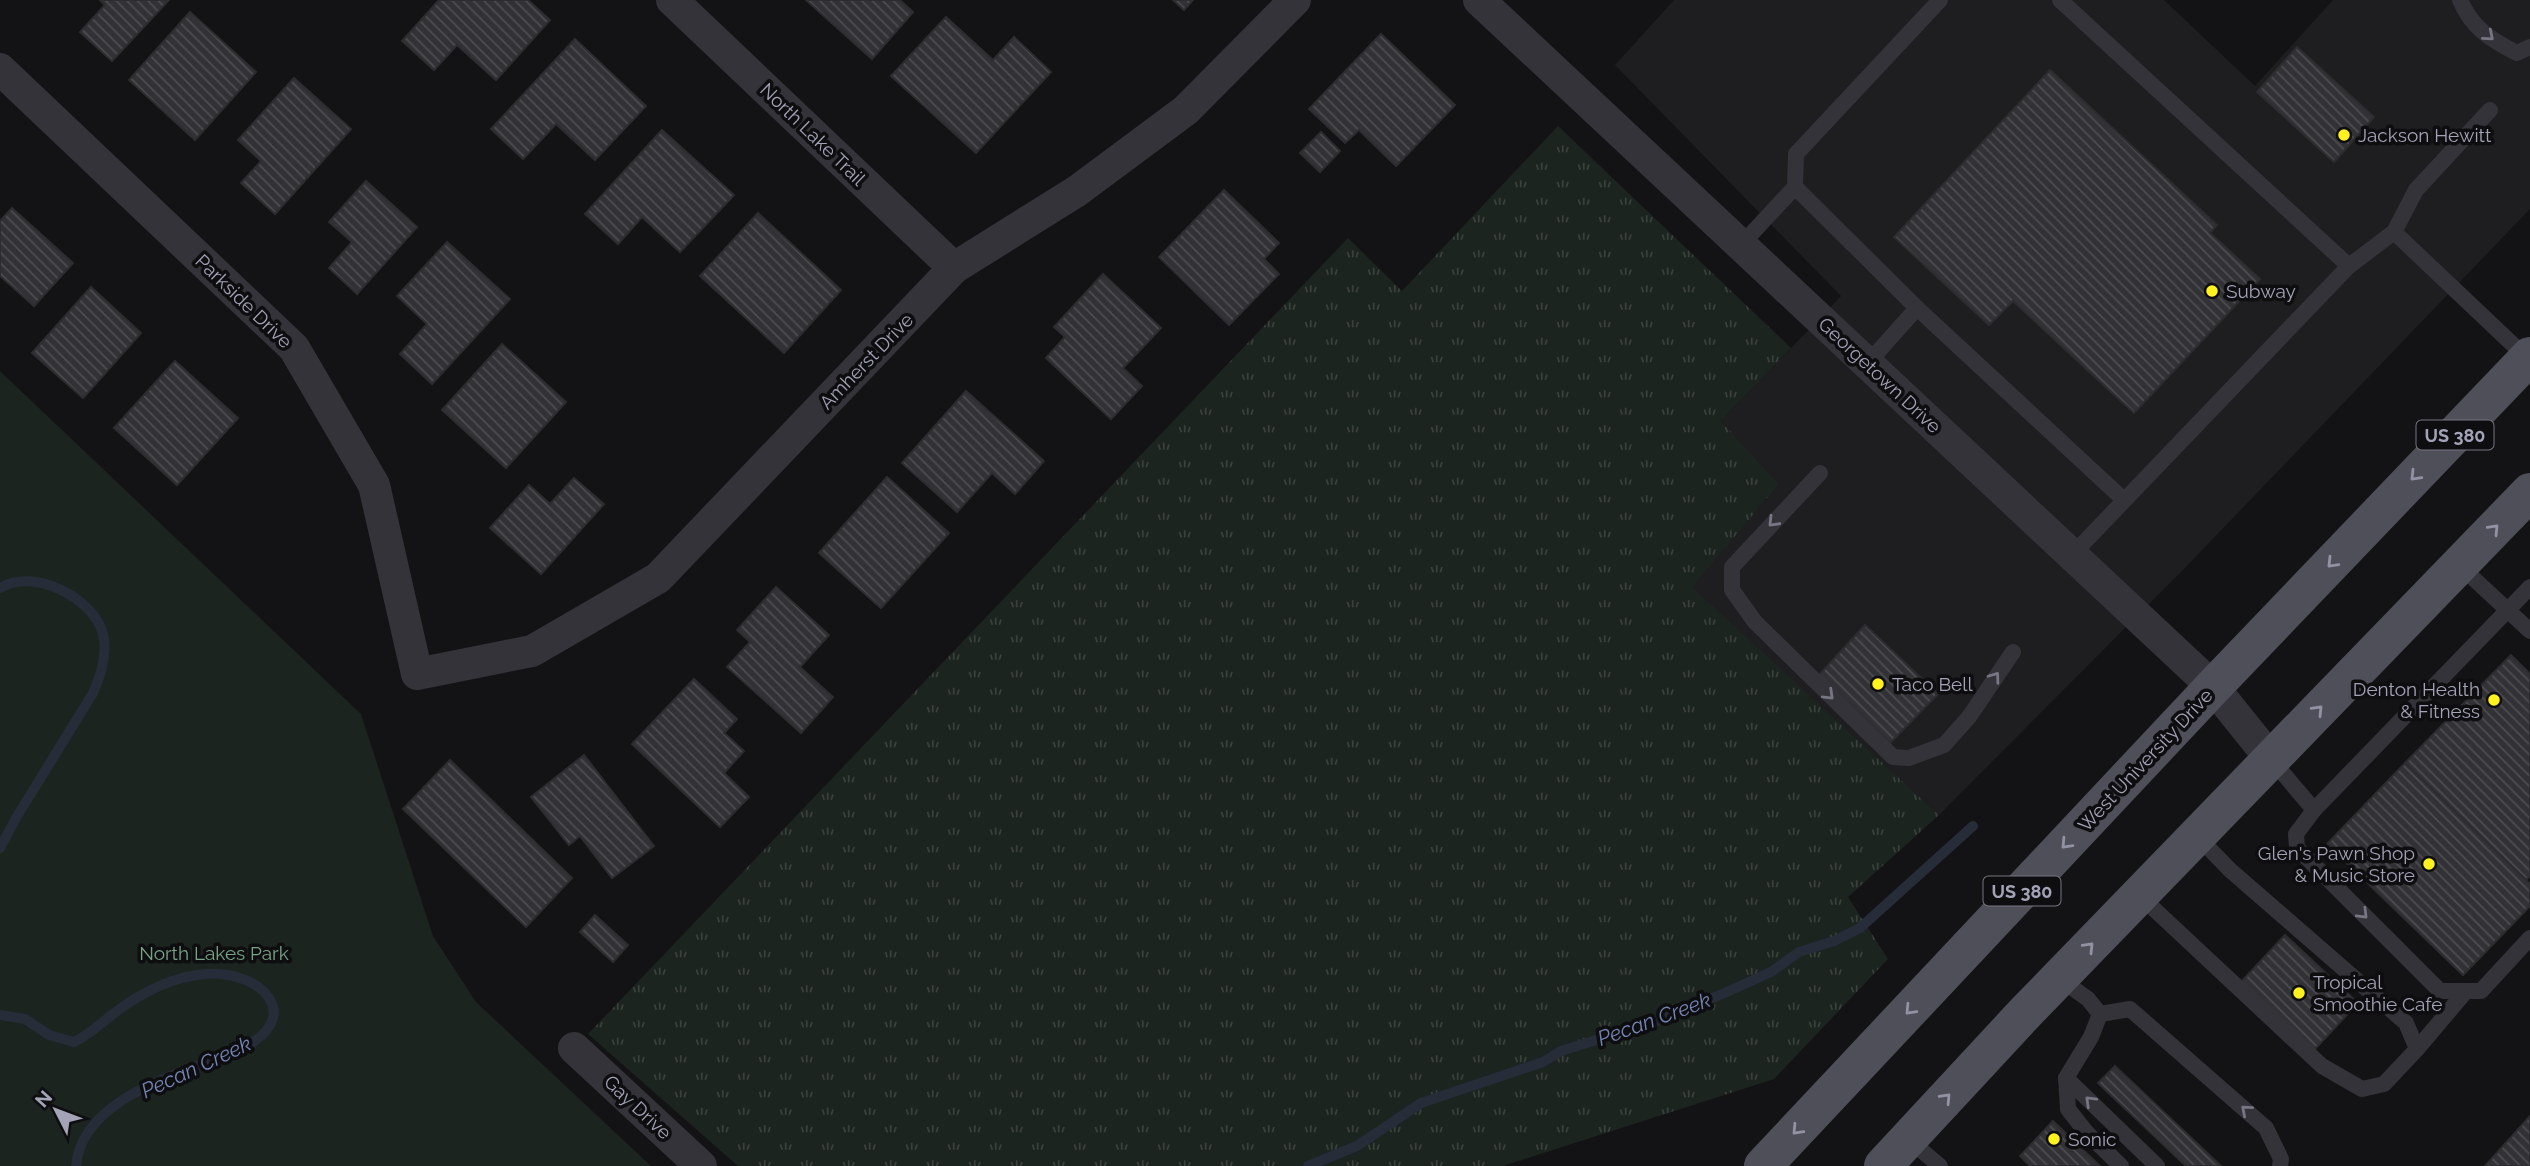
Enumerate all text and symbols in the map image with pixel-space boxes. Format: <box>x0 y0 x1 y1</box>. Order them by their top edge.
one-way arrow <box>2481 27 2494 40</box>
street label: North Lake Trail <box>756 78 871 190</box>
place label: Jackson Hewitt <box>2358 124 2492 146</box>
marker: Jackson Hewitt <box>2336 127 2352 143</box>
street label: Parkside Drive <box>191 250 297 352</box>
place label: Subway <box>2226 280 2296 302</box>
marker: Subway <box>2204 283 2220 299</box>
street label: Amherst Drive <box>815 308 917 414</box>
street label: Georgetown Drive <box>1814 313 1946 437</box>
road number: US 380 <box>2416 421 2494 450</box>
one-way arrow <box>2411 468 2424 481</box>
one-way arrow <box>1768 514 1781 527</box>
one-way arrow <box>2485 524 2498 537</box>
one-way arrow <box>2327 555 2340 568</box>
one-way arrow <box>1987 672 1999 685</box>
place label: Taco Bell <box>1892 673 1973 695</box>
marker: Taco Bell <box>1870 676 1886 692</box>
place label: Denton Health & Fitness <box>2353 678 2480 722</box>
street label: West University Drive <box>2073 684 2217 836</box>
one-way arrow <box>1821 687 1834 700</box>
marker: Denton Health & Fitness <box>2486 692 2502 708</box>
one-way arrow <box>2310 705 2323 718</box>
one-way arrow <box>2061 836 2074 849</box>
place label: Glen's Pawn Shop & Music Store <box>2258 842 2415 886</box>
marker: Glen's Pawn Shop & Music Store <box>2421 856 2437 872</box>
road number: US 380 <box>1983 876 2060 906</box>
one-way arrow <box>2354 906 2367 919</box>
park label: North Lakes Park <box>139 942 289 964</box>
one-way arrow <box>2080 942 2093 955</box>
place label: Tropical Smoothie Cafe <box>2313 971 2442 1015</box>
marker: Tropical Smoothie Cafe <box>2291 985 2307 1001</box>
water label: Pecan Creek <box>1594 987 1714 1051</box>
one-way arrow <box>1906 1002 1918 1015</box>
water label: Pecan Creek <box>137 1031 255 1103</box>
street label: Gay Drive <box>600 1070 676 1144</box>
north arrow <box>21 1075 91 1145</box>
text: N <box>30 1086 56 1111</box>
one-way arrow <box>1938 1093 1950 1106</box>
one-way arrow <box>2086 1097 2099 1110</box>
one-way arrow <box>2241 1106 2254 1119</box>
one-way arrow <box>1792 1122 1805 1135</box>
place label: Sonic <box>2068 1128 2117 1150</box>
marker: Sonic <box>2046 1131 2062 1147</box>

